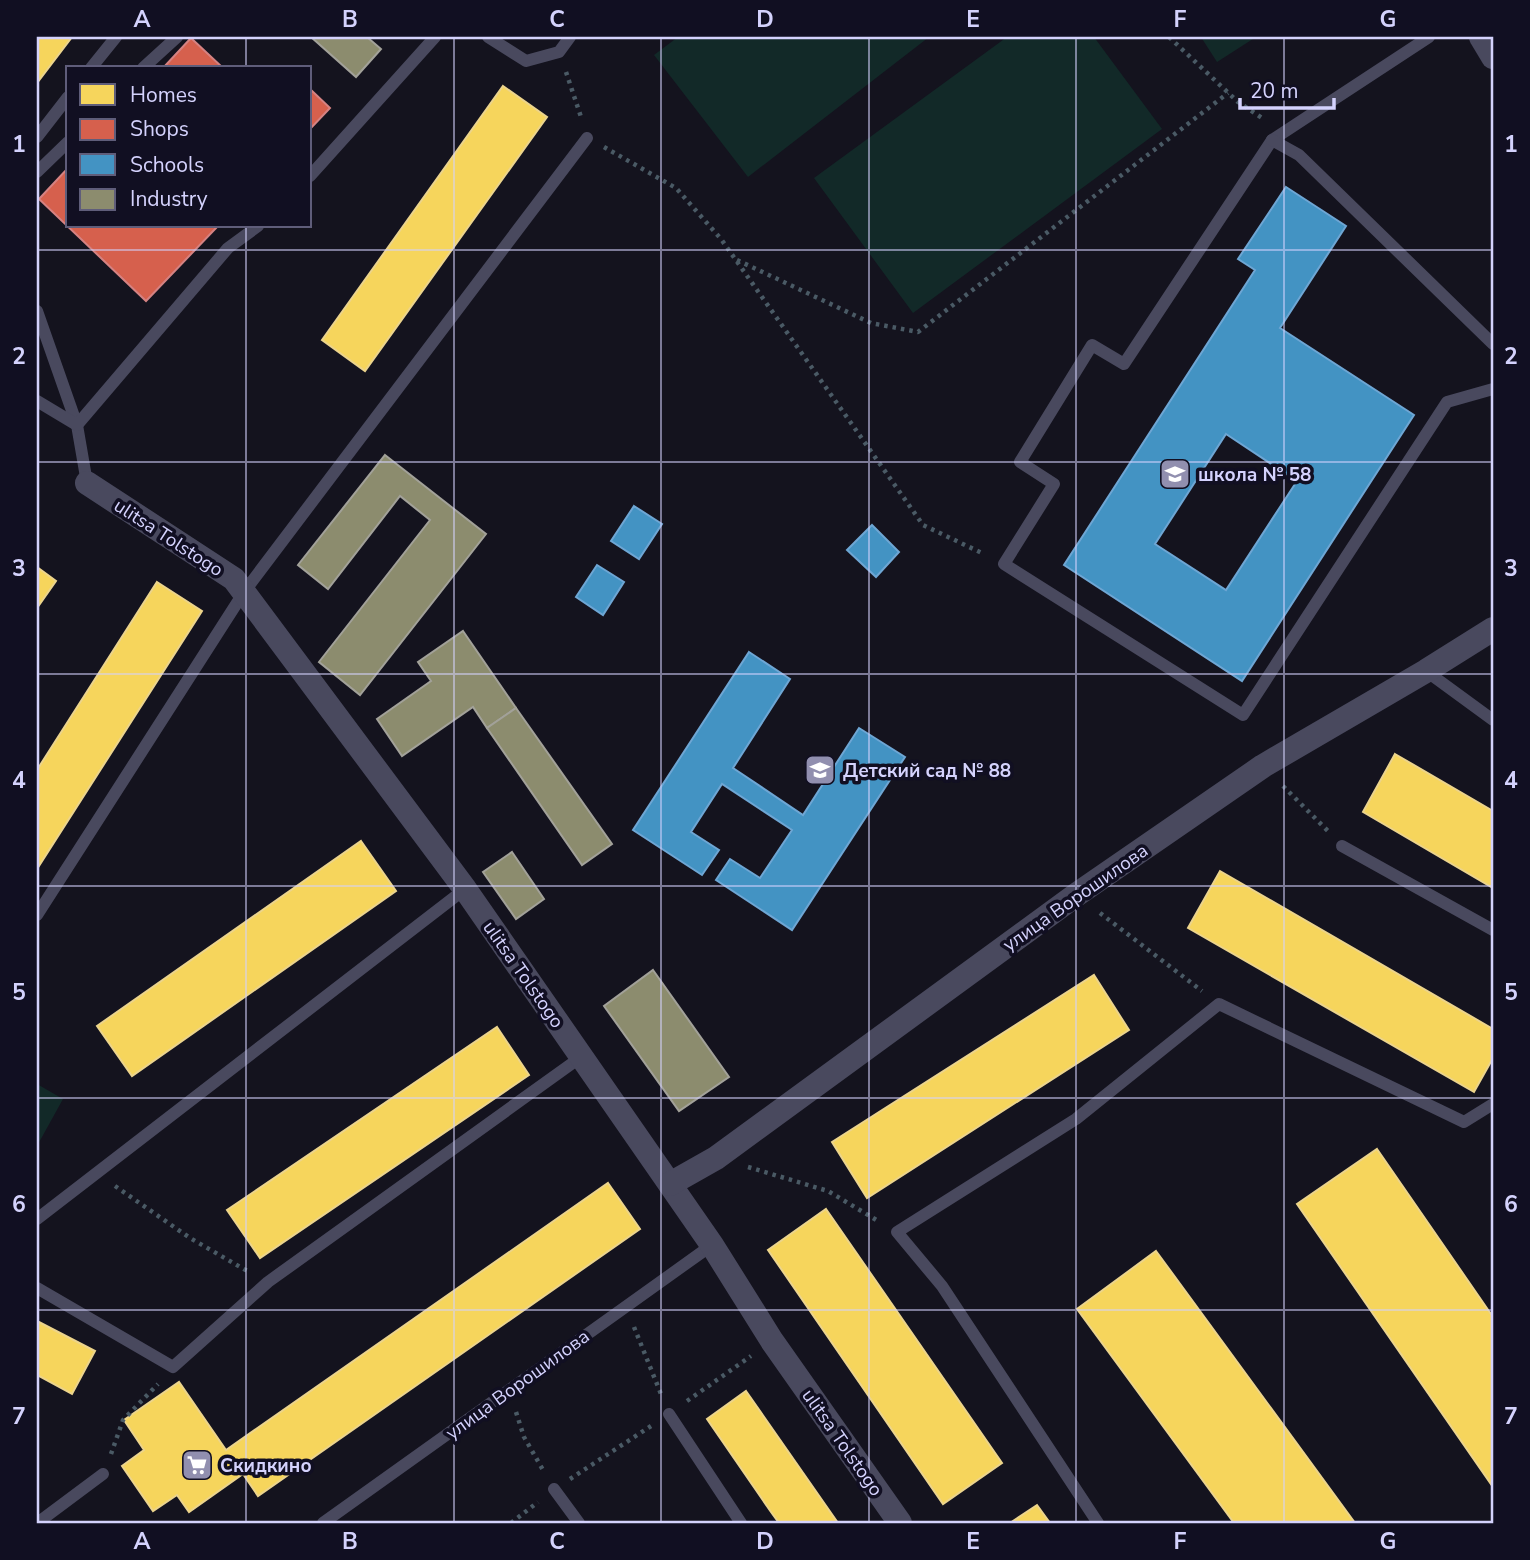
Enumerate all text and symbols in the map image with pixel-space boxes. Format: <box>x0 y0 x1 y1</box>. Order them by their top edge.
text: A <box>133 4 151 35</box>
text: B <box>342 4 358 35</box>
text: C <box>549 4 565 35</box>
text: D <box>756 4 774 35</box>
text: E <box>966 4 980 35</box>
text: F <box>1174 4 1187 35</box>
text: G <box>1380 4 1396 35</box>
legend <box>66 66 312 228</box>
scale bar <box>1240 66 1334 110</box>
text: 20 m <box>1250 77 1299 105</box>
text: Homes <box>130 81 197 109</box>
text: Shops <box>130 115 189 143</box>
text: 1 <box>12 129 26 160</box>
text: 1 <box>1504 129 1518 160</box>
text: Schools <box>130 151 204 179</box>
text: Industry <box>130 185 208 213</box>
text: 2 <box>12 341 26 372</box>
text: 2 <box>1504 341 1518 372</box>
school or university icon: школа № 58 <box>1158 457 1192 491</box>
place label: школа № 58 <box>1198 462 1311 488</box>
street label: ulitsa Tolstogo <box>109 493 228 583</box>
text: 3 <box>12 553 26 584</box>
text: 3 <box>1504 553 1518 584</box>
school or university icon: Детский сад № 88 <box>803 753 837 787</box>
place label: Детский сад № 88 <box>843 758 1011 784</box>
text: 4 <box>12 765 26 796</box>
text: 4 <box>1504 765 1518 796</box>
street label: улица Ворошилова <box>998 838 1154 958</box>
street label: ulitsa Tolstogo <box>477 916 570 1033</box>
text: 5 <box>12 977 26 1008</box>
text: 5 <box>1504 977 1518 1008</box>
text: 6 <box>12 1189 26 1220</box>
text: 6 <box>1504 1189 1518 1220</box>
street label: улица Ворошилова <box>440 1324 595 1446</box>
street label: ulitsa Tolstogo <box>796 1384 889 1501</box>
text: 7 <box>12 1401 26 1432</box>
text: 7 <box>1504 1401 1518 1432</box>
supermarket icon: Скидкино <box>180 1448 214 1482</box>
place label: Скидкино <box>220 1453 312 1479</box>
text: A <box>133 1526 151 1557</box>
text: B <box>342 1526 358 1557</box>
text: C <box>549 1526 565 1557</box>
text: D <box>756 1526 774 1557</box>
text: E <box>966 1526 980 1557</box>
text: F <box>1174 1526 1187 1557</box>
text: G <box>1380 1526 1396 1557</box>

